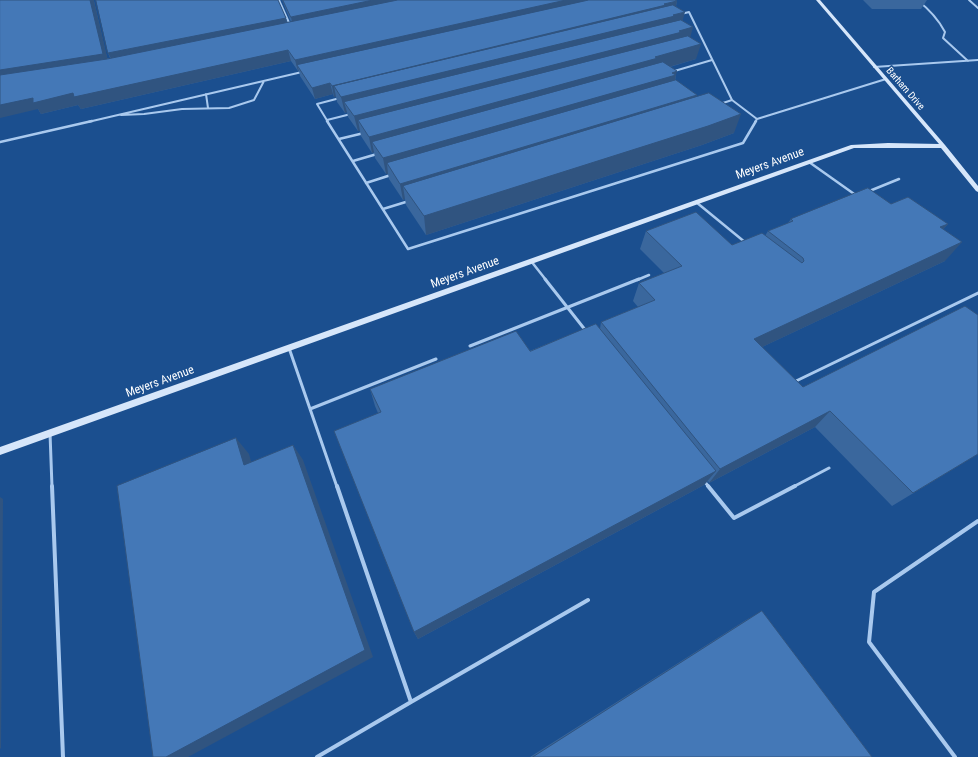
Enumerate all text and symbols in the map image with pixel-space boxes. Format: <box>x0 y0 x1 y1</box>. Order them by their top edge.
street label: Barham Drive <box>883 65 927 113</box>
street label: Meyers Avenue <box>734 145 806 183</box>
street label: Meyers Avenue <box>429 254 501 292</box>
street label: Meyers Avenue <box>124 363 196 401</box>

